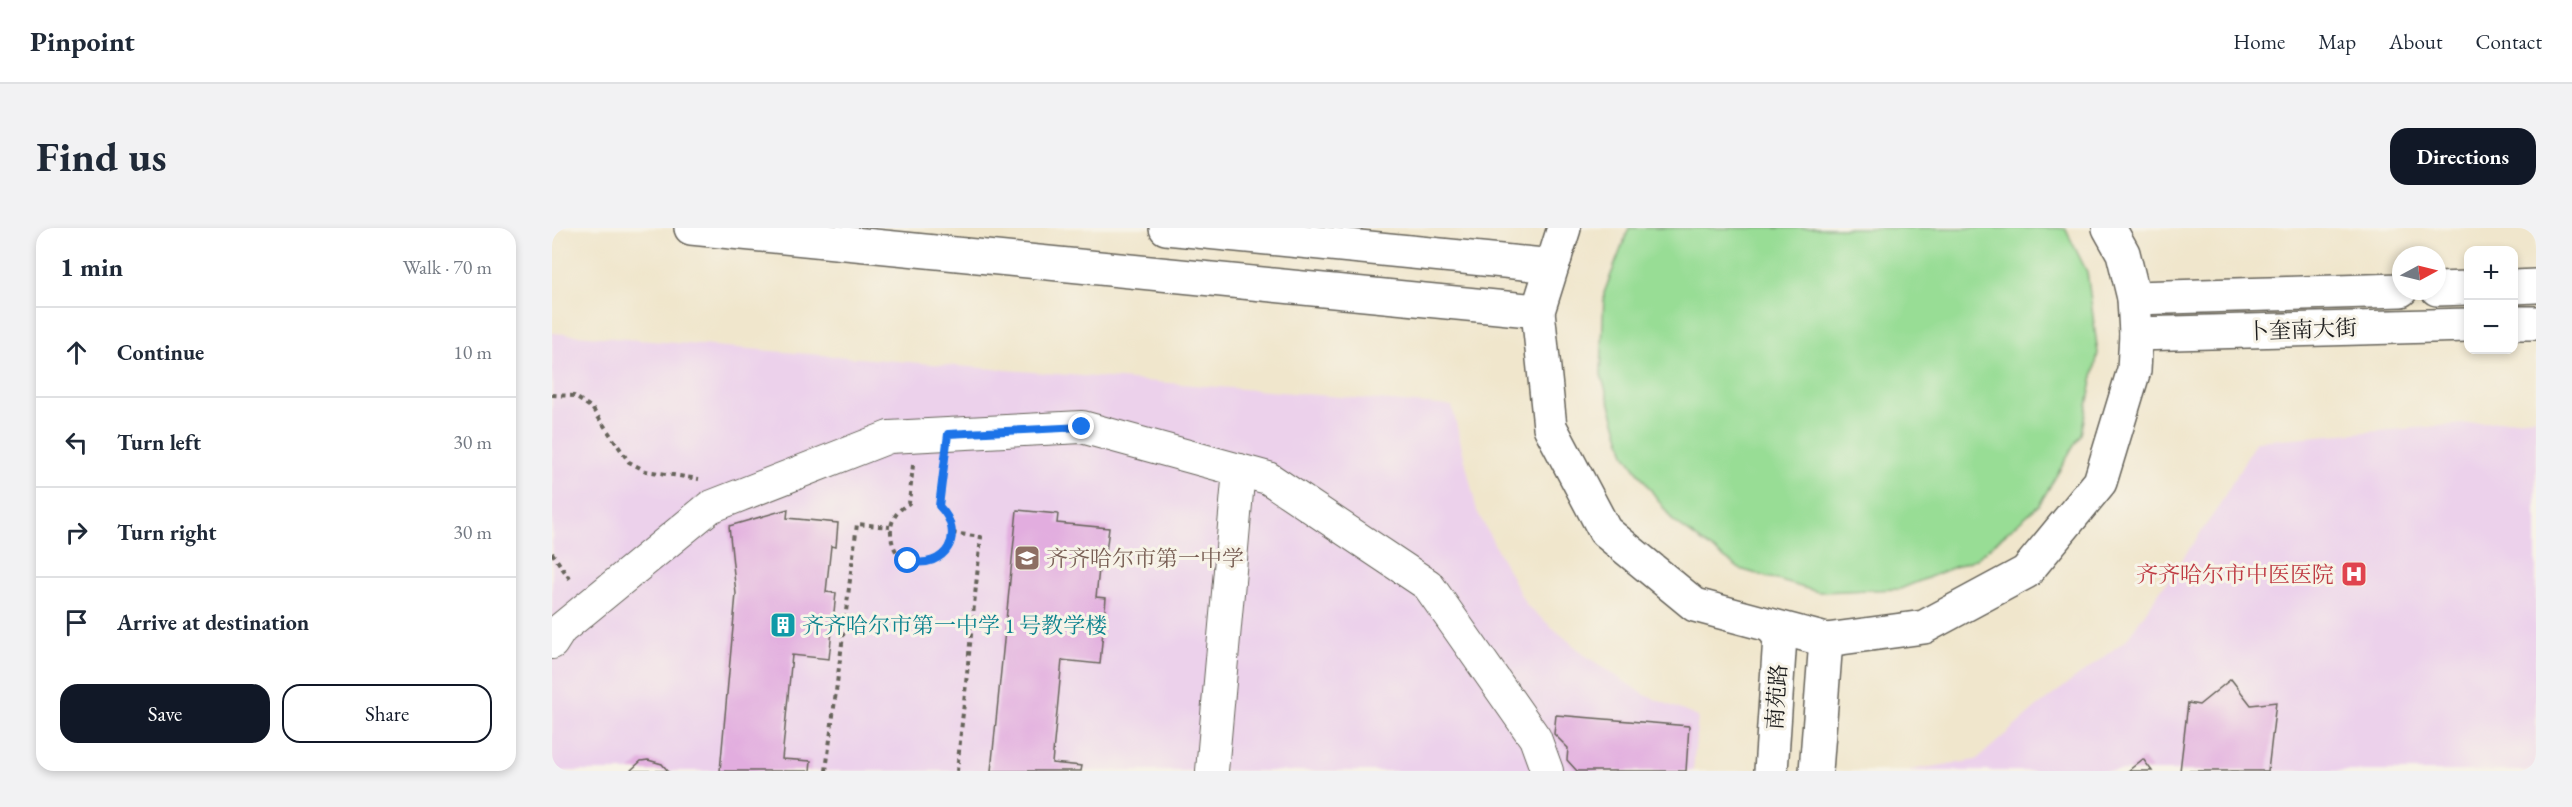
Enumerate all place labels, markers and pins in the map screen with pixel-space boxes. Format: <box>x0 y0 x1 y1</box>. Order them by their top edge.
school or university icon: 齐齐哈尔市第一中学 <box>1012 543 1042 573</box>
place label: 齐齐哈尔市第一中学 <box>1046 544 1244 573</box>
hospital icon: 齐齐哈尔市中医医院 <box>2339 559 2369 589</box>
place label: 齐齐哈尔市中医医院 <box>2136 560 2334 589</box>
building icon: 齐齐哈尔市第一中学 1 号教学楼 <box>768 610 798 640</box>
place label: 齐齐哈尔市第一中学 1 号教学楼 <box>802 611 1107 640</box>

